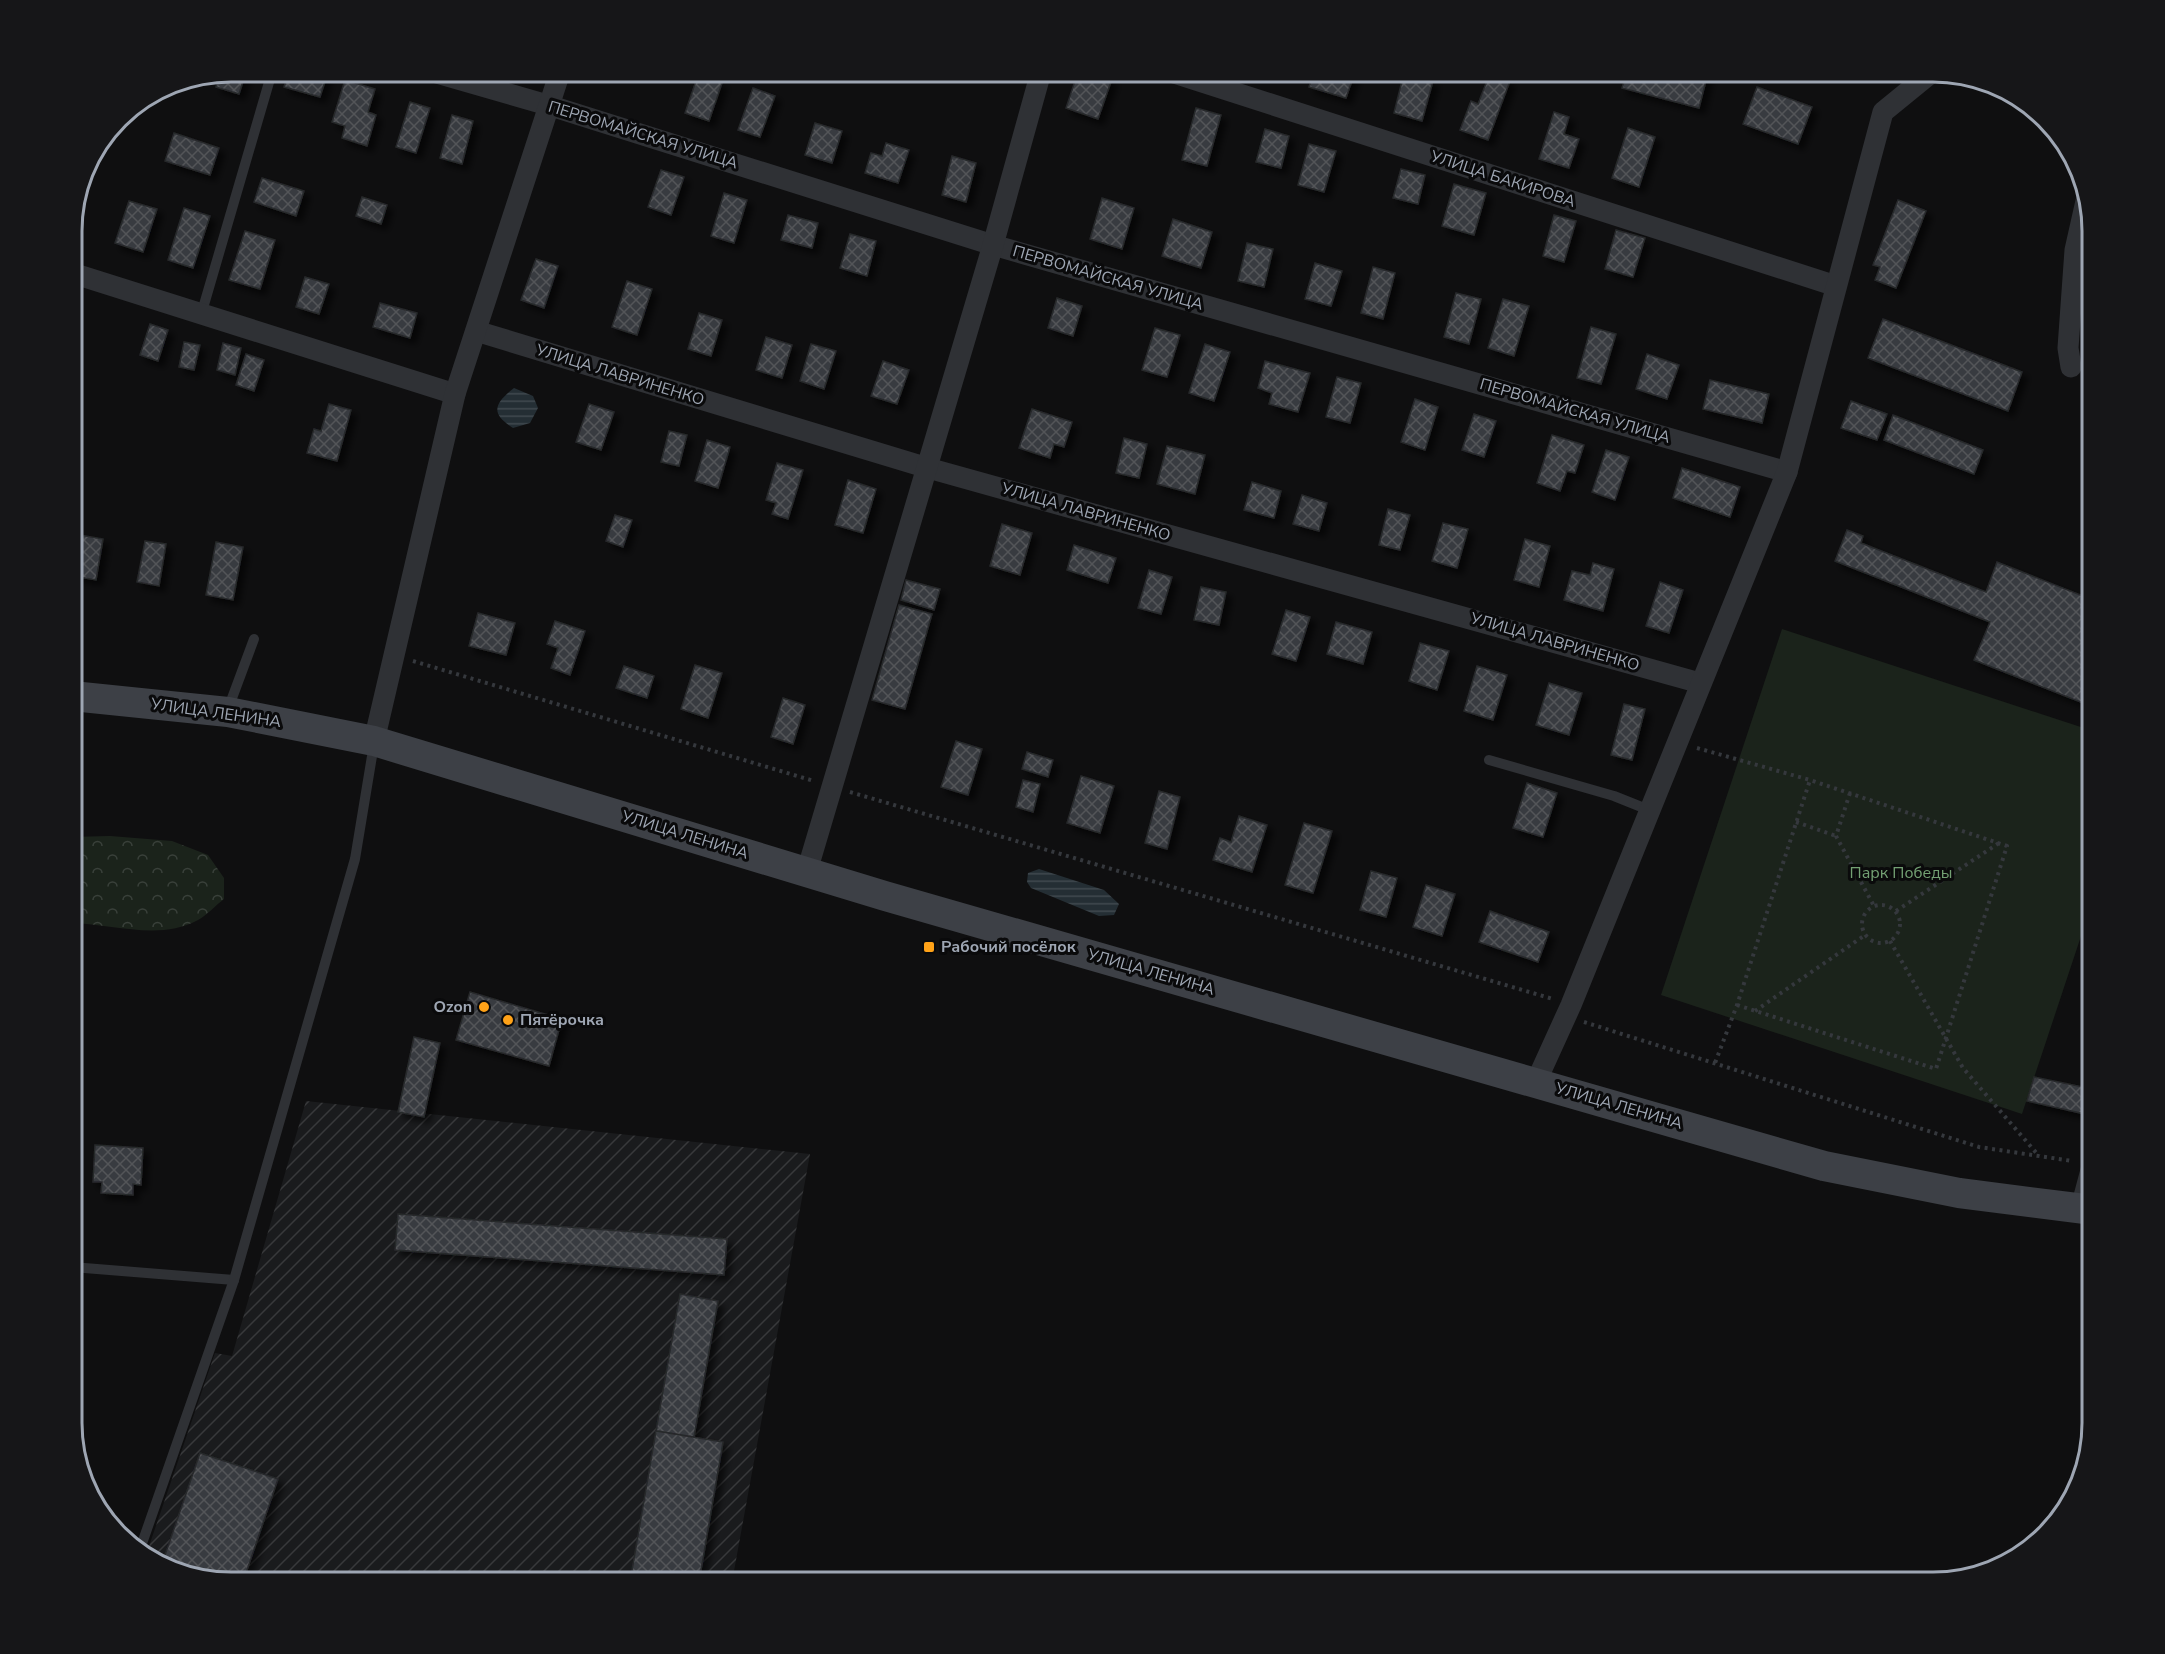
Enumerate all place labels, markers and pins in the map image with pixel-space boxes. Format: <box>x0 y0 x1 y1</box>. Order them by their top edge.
place label: Рабочий посёлок <box>941 936 1077 958</box>
marker: Рабочий посёлок <box>922 940 936 954</box>
place label: Ozon <box>433 996 472 1018</box>
marker: Ozon <box>477 1000 491 1014</box>
place label: Пятёрочка <box>520 1009 604 1031</box>
marker: Пятёрочка <box>501 1013 515 1027</box>

